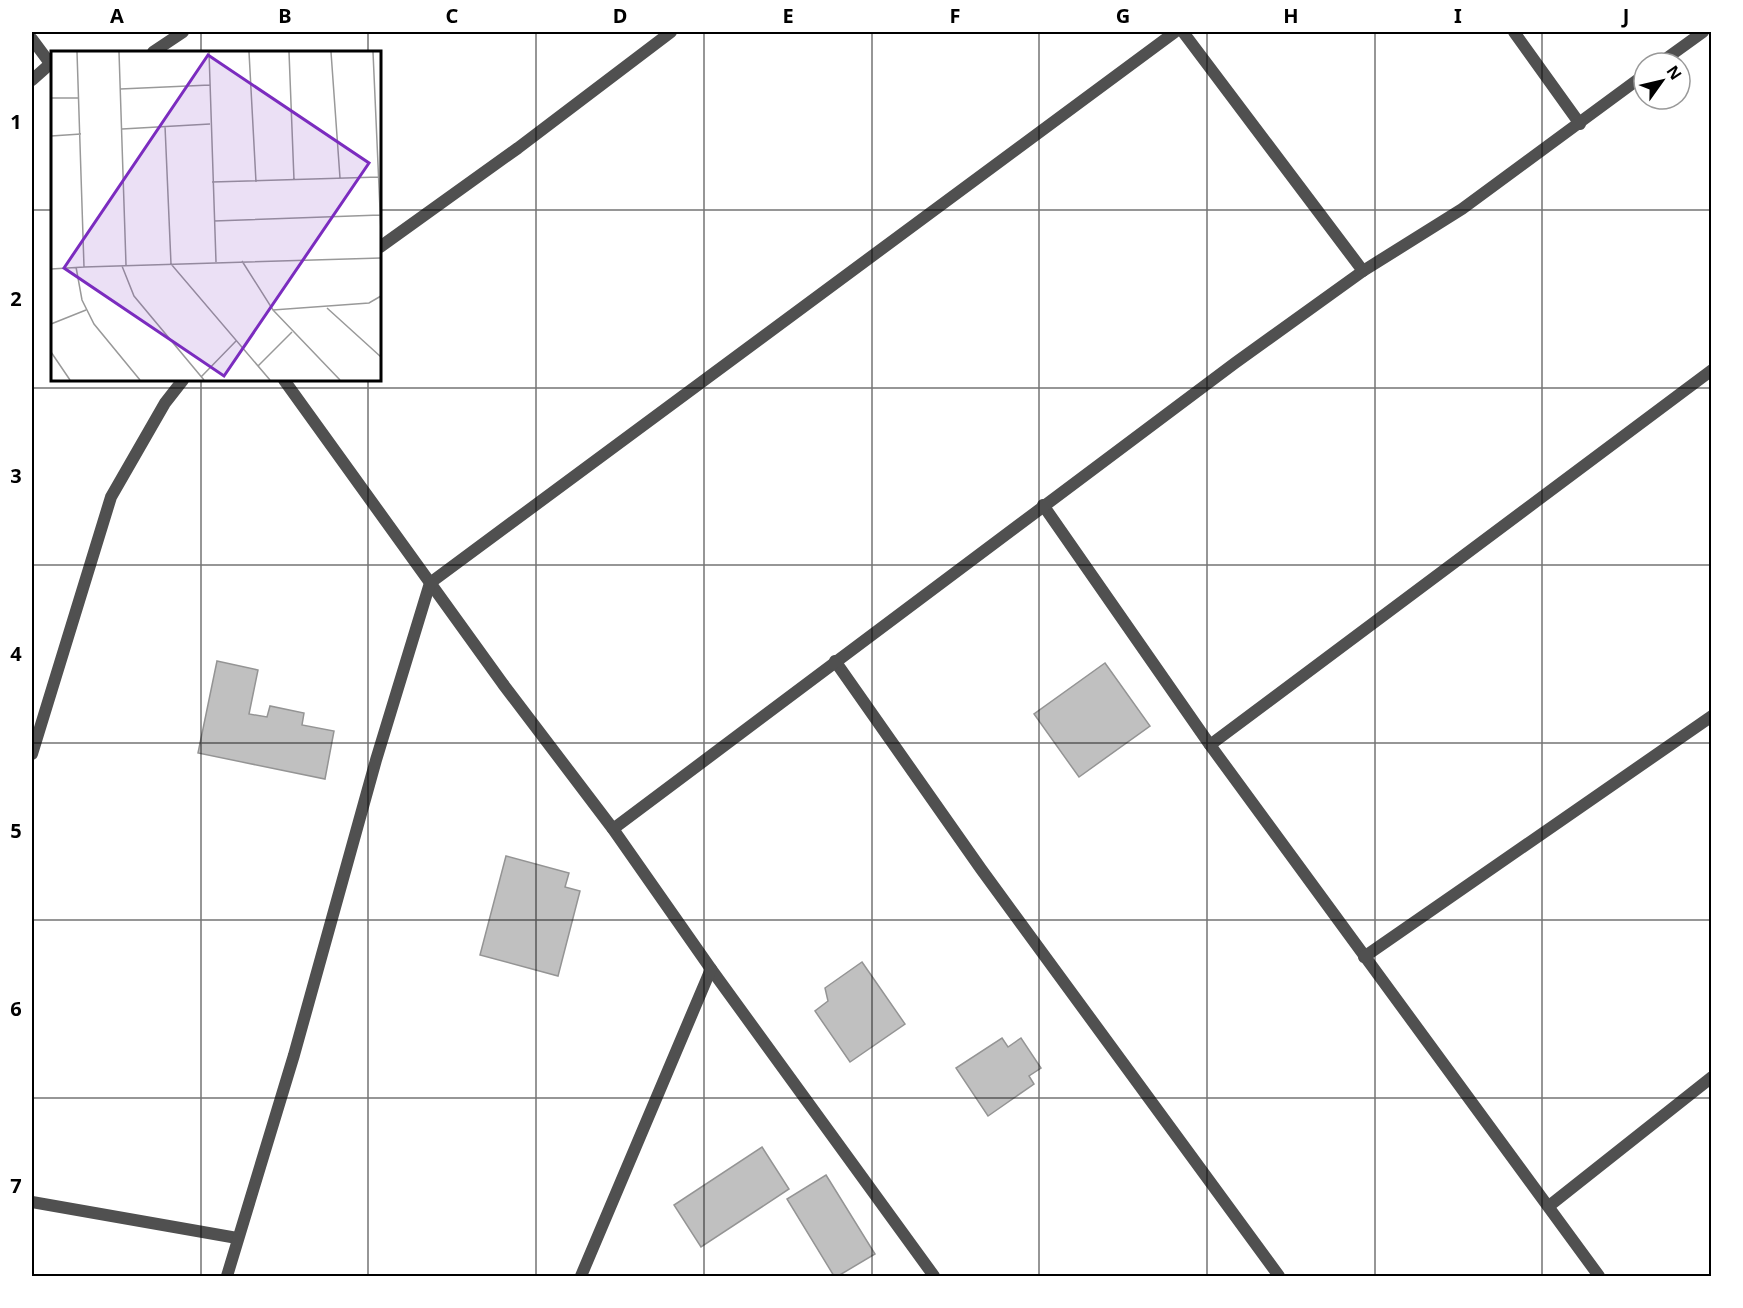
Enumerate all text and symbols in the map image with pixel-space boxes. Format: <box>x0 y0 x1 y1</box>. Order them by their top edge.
text: A <box>110 2 124 29</box>
text: B <box>278 2 292 29</box>
text: C <box>446 2 459 29</box>
text: D <box>613 2 627 29</box>
text: E <box>782 2 794 29</box>
text: F <box>950 2 960 29</box>
text: G <box>1116 2 1130 29</box>
text: H <box>1283 2 1299 29</box>
text: I <box>1454 2 1462 29</box>
text: J <box>1621 2 1629 29</box>
inset map <box>51 51 381 381</box>
north arrow <box>1632 51 1692 111</box>
text: N <box>1662 61 1687 84</box>
text: 1 <box>10 108 22 135</box>
text: 2 <box>10 285 22 312</box>
text: 3 <box>10 462 22 489</box>
text: 4 <box>10 640 22 667</box>
text: 5 <box>10 817 22 844</box>
text: 6 <box>10 995 22 1022</box>
text: 7 <box>10 1172 22 1199</box>

